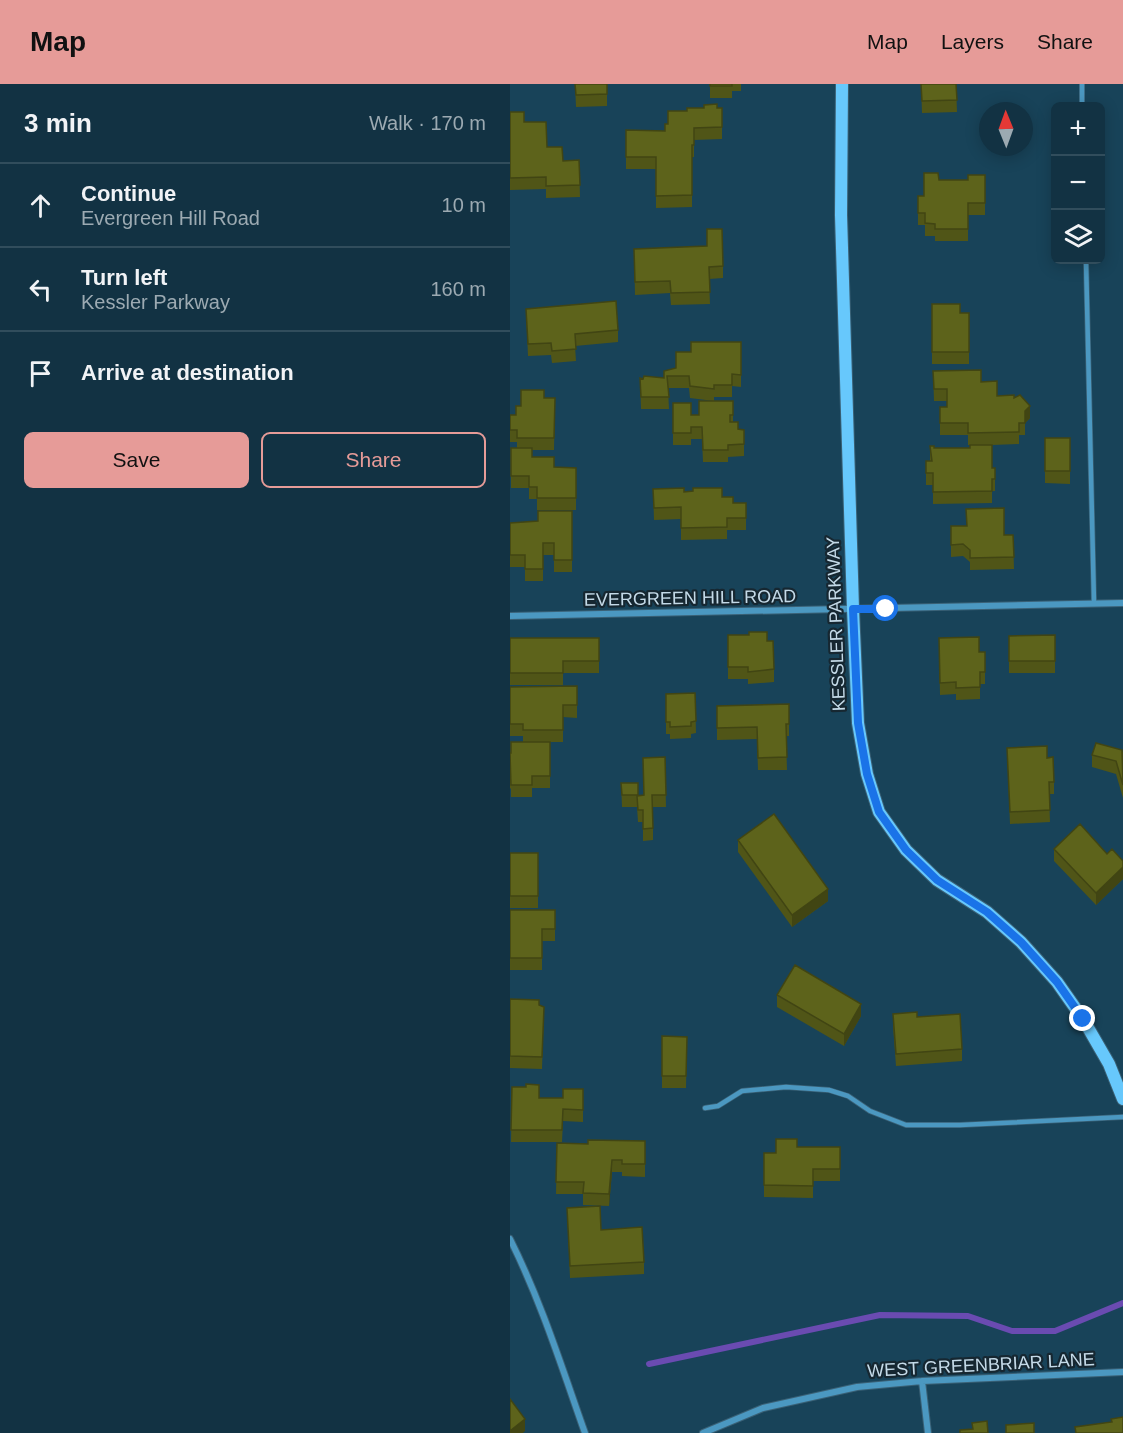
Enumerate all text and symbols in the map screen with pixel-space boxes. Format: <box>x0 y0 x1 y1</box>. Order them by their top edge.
text: Map <box>30 26 86 57</box>
text: Map <box>867 30 908 53</box>
text: Layers <box>941 30 1004 53</box>
text: Share <box>1037 30 1093 53</box>
north arrow <box>979 102 1033 156</box>
map controls <box>1051 102 1105 264</box>
button: + <box>1051 102 1105 156</box>
text: 3 min <box>24 108 92 138</box>
text: Walk · 170 m <box>369 112 486 134</box>
button: − <box>1051 156 1105 210</box>
text: Continue <box>81 181 176 206</box>
icon: ahead <box>24 189 57 222</box>
text: 10 m <box>442 194 486 216</box>
text: Evergreen Hill Road <box>81 207 260 229</box>
button: layers <box>1051 210 1105 264</box>
text: Turn left <box>81 265 167 290</box>
icon: left <box>24 273 57 306</box>
text: 160 m <box>430 278 486 300</box>
text: Kessler Parkway <box>81 291 230 313</box>
icon: arrive <box>24 357 57 390</box>
text: Arrive at destination <box>81 360 294 385</box>
button: Save <box>24 432 249 488</box>
button: Share <box>261 432 486 488</box>
street label: KESSLER PARKWAY <box>823 536 849 712</box>
street label: EVERGREEN HILL ROAD <box>584 586 796 610</box>
route start <box>872 595 898 621</box>
route end <box>1069 1005 1095 1031</box>
street label: WEST GREENBRIAR LANE <box>867 1349 1095 1381</box>

